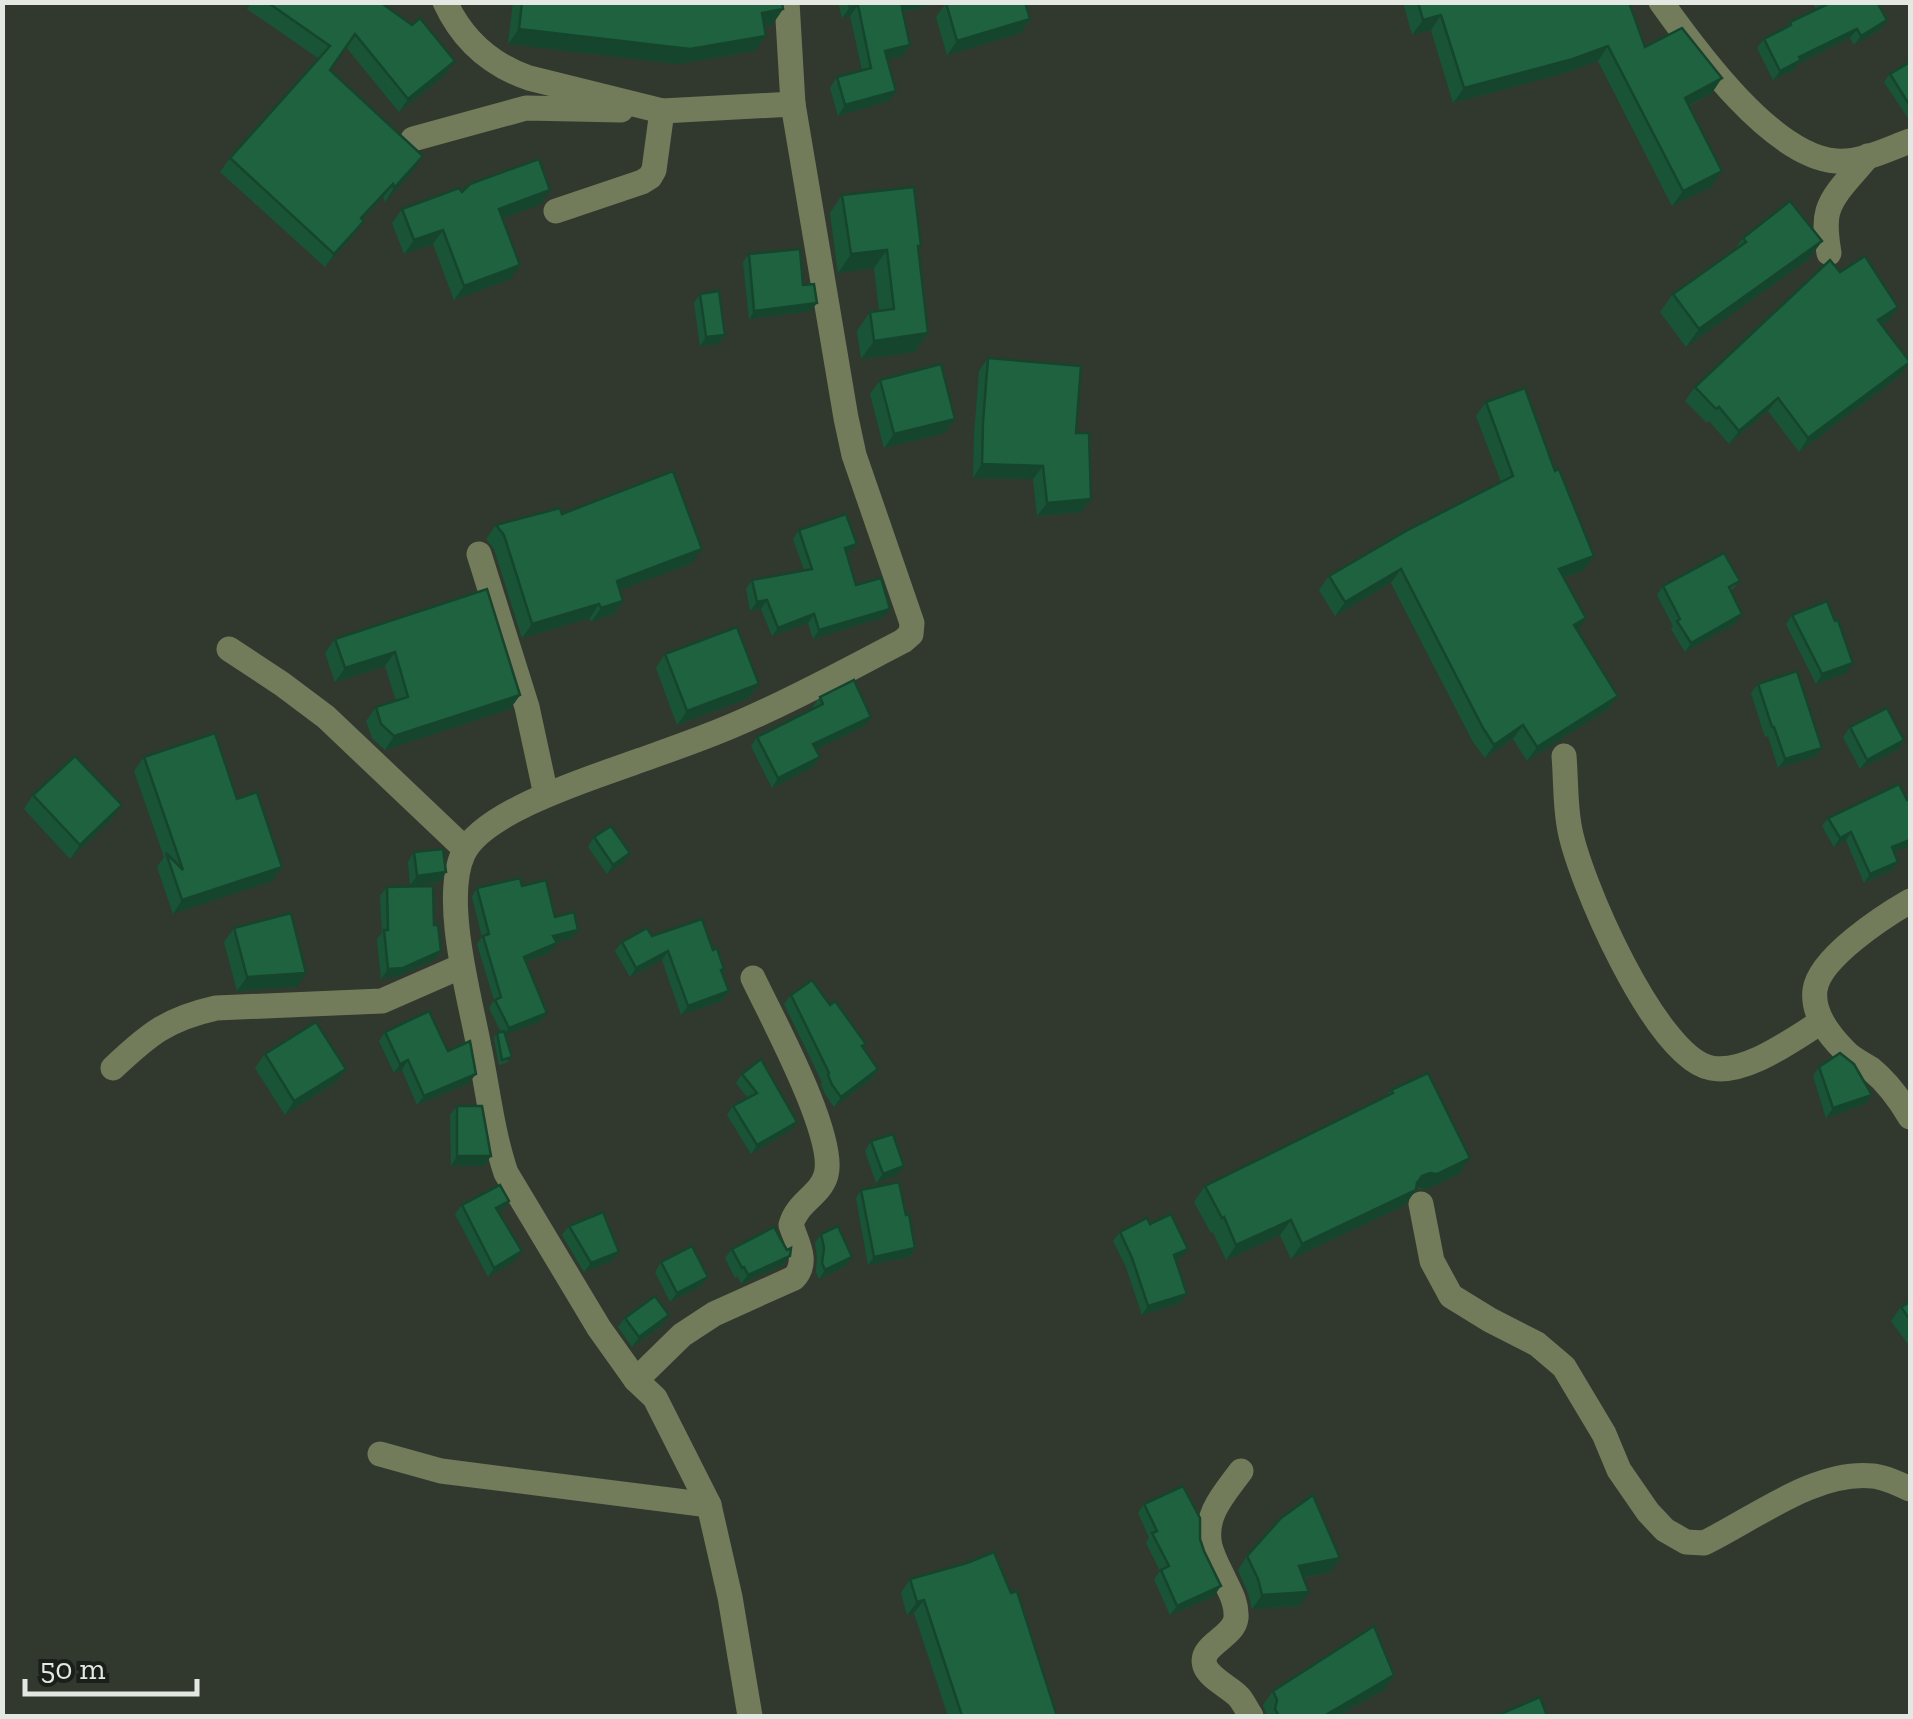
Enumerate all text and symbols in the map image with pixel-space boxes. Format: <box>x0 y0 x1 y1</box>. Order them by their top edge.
scale bar <box>25 1634 198 1696</box>
text: 50 m <box>40 1651 105 1687</box>

